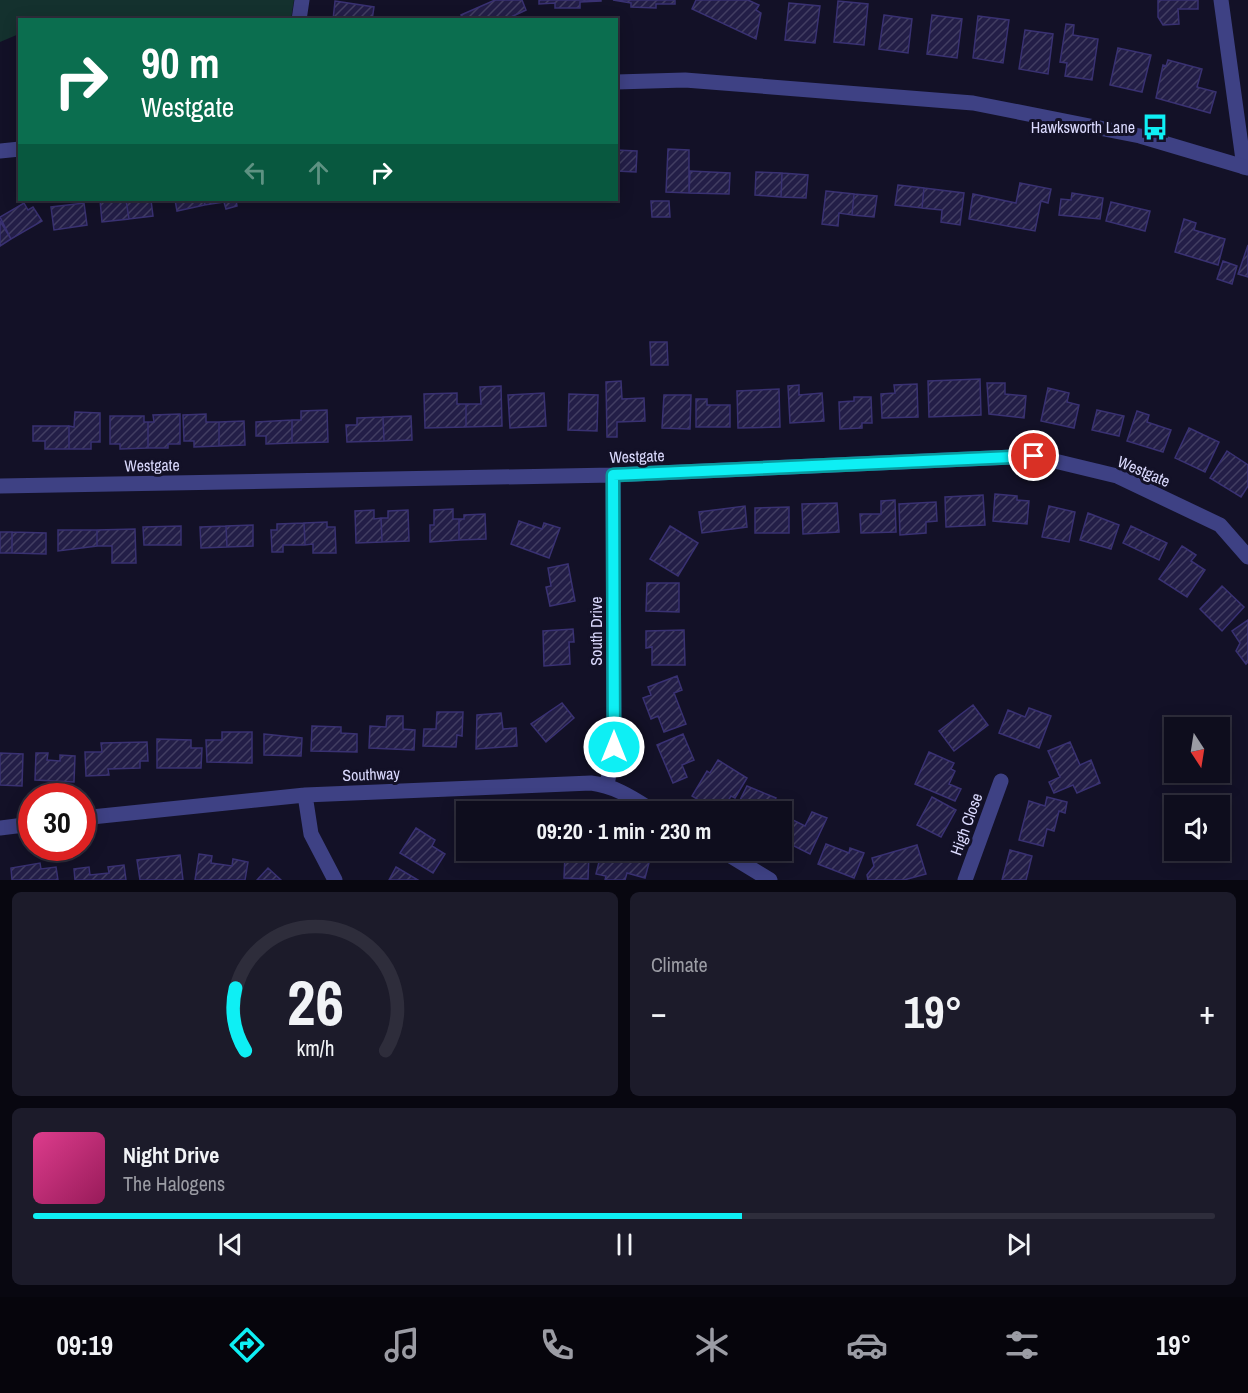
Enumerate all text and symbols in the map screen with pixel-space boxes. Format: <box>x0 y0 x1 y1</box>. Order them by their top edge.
text: 90 m <box>141 35 220 91</box>
icon: right <box>42 42 120 120</box>
text: Westgate <box>141 89 234 125</box>
bus stop icon: Hawksworth Lane <box>1140 112 1170 142</box>
place label: Hawksworth Lane <box>1031 116 1135 138</box>
icon: left <box>239 156 272 189</box>
icon: ahead <box>302 156 335 189</box>
icon: right <box>365 156 398 189</box>
pin <box>1008 430 1059 481</box>
icon: arrive <box>1017 439 1050 472</box>
street label: Westgate <box>609 444 665 468</box>
street label: Westgate <box>1114 450 1174 492</box>
street label: Westgate <box>124 454 180 476</box>
street label: South Drive <box>585 596 607 666</box>
position arrow <box>582 715 646 779</box>
north arrow <box>1164 717 1230 783</box>
map controls <box>1164 717 1230 861</box>
street label: Southway <box>342 762 401 786</box>
speed limit sign: 30 <box>18 783 96 861</box>
street label: High Close <box>945 790 987 858</box>
button: sound <box>1164 795 1230 861</box>
text: 09:20 · 1 min · 230 m <box>537 816 711 846</box>
text: Climate <box>651 951 708 978</box>
text: 26 <box>287 960 343 1044</box>
text: 19° <box>903 981 963 1042</box>
text: − <box>651 990 667 1034</box>
text: + <box>1199 990 1215 1034</box>
text: km/h <box>296 1034 334 1063</box>
text: Night Drive <box>123 1140 219 1170</box>
text: The Halogens <box>123 1170 225 1197</box>
icon: previous <box>214 1228 247 1261</box>
icon: pause <box>608 1228 641 1261</box>
icon: next <box>1002 1228 1035 1261</box>
icon: directions <box>226 1324 268 1366</box>
icon: music <box>381 1324 423 1366</box>
icon: phone <box>536 1324 578 1366</box>
icon: climate <box>691 1324 733 1366</box>
icon: car <box>846 1324 888 1366</box>
icon: filters <box>1001 1324 1043 1366</box>
text: 09:19 <box>56 1327 113 1363</box>
text: 19° <box>1156 1327 1191 1363</box>

